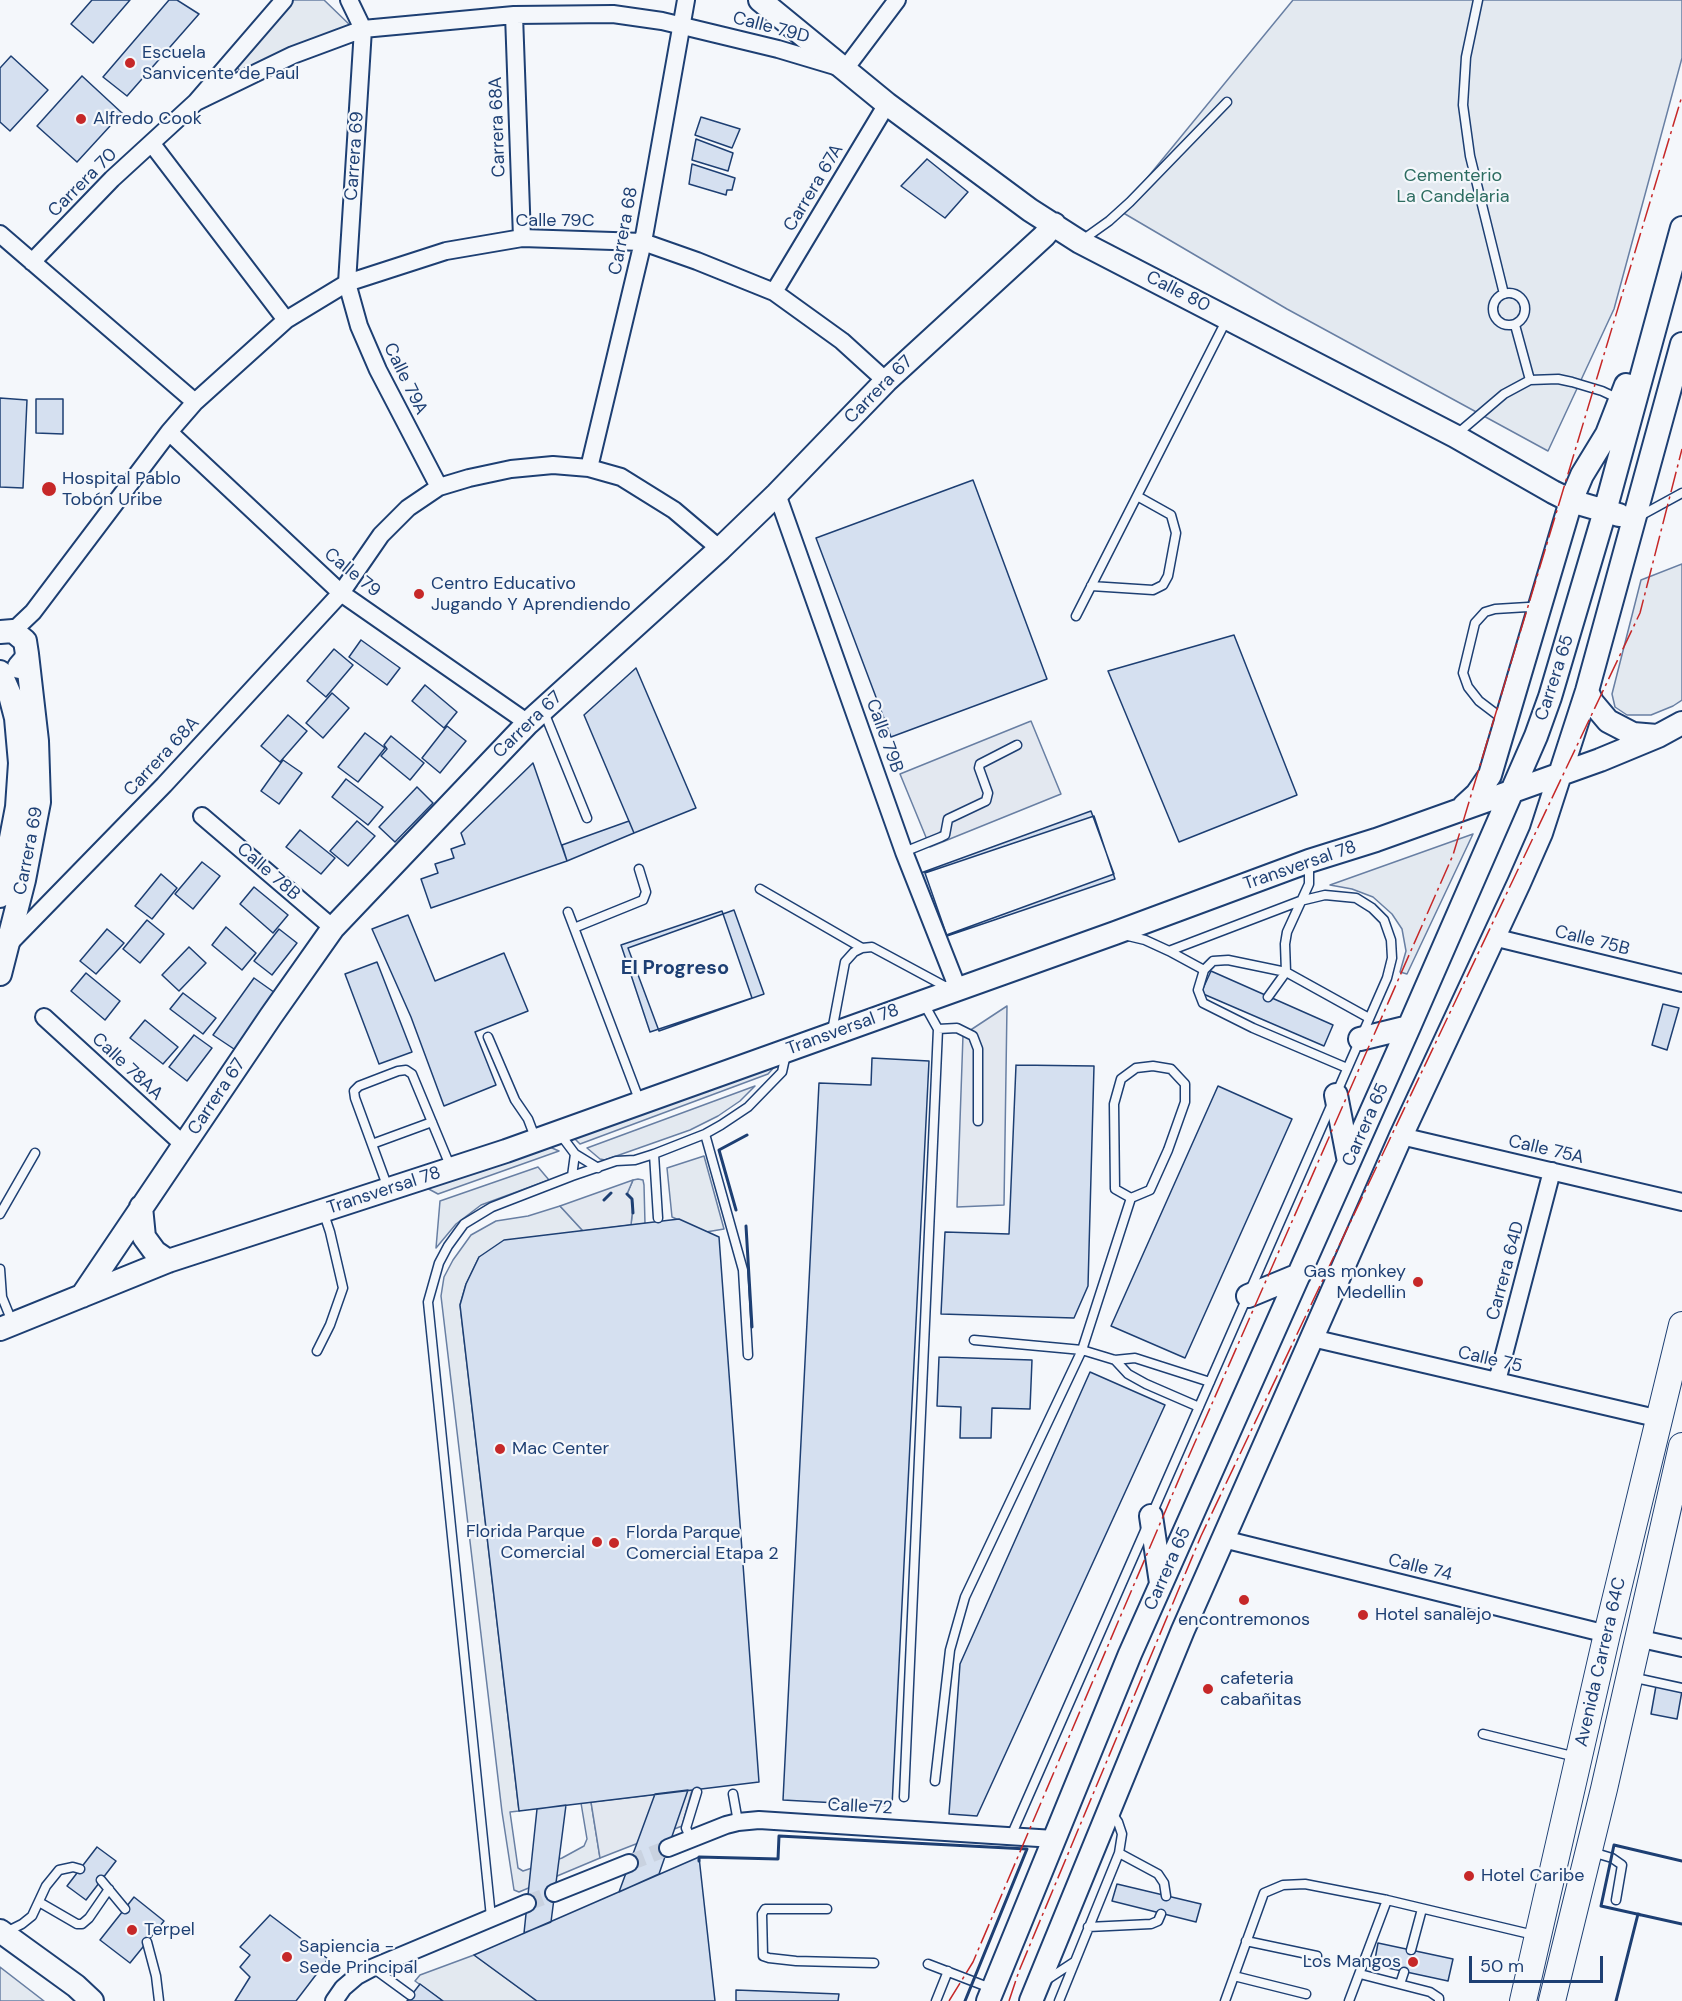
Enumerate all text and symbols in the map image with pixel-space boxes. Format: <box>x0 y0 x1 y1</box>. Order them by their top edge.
street label: Calle 79D <box>730 7 812 49</box>
place label: Escuela Sanvicente de Paul <box>142 42 299 84</box>
marker: Escuela Sanvicente de Paul <box>123 56 137 70</box>
street label: Carrera 68A <box>485 76 511 178</box>
place label: Alfredo Cook <box>93 108 202 130</box>
street label: Carrera 69 <box>341 111 369 201</box>
marker: Alfredo Cook <box>74 112 88 126</box>
street label: Carrera 67A <box>780 140 848 236</box>
street label: Carrera 70 <box>44 144 122 222</box>
park label: Cementerio La Candelaria <box>1396 165 1510 207</box>
street label: Carrera 68 <box>605 185 643 277</box>
street label: Calle 79C <box>515 210 595 232</box>
street label: Calle 80 <box>1142 267 1214 317</box>
street label: Calle 79A <box>378 340 432 418</box>
street label: Carrera 67 <box>840 351 918 429</box>
place label: Hospital Pablo Tobón Uribe <box>62 468 181 510</box>
marker: Hospital Pablo Tobón Uribe <box>40 480 58 498</box>
street label: Calle 79 <box>319 544 385 602</box>
place label: Centro Educativo Jugando Y Aprendiendo <box>431 573 631 616</box>
marker: Centro Educativo Jugando Y Aprendiendo <box>412 587 426 601</box>
street label: Carrera 65 <box>1531 632 1579 724</box>
street label: Carrera 67 <box>489 687 567 763</box>
street label: Calle 79B <box>861 696 907 776</box>
street label: Carrera 68A <box>120 713 204 801</box>
street label: Carrera 69 <box>10 805 48 897</box>
street label: Transversal 78 <box>1241 837 1359 895</box>
street label: Calle 78B <box>232 839 304 905</box>
street label: Calle 75B <box>1552 921 1632 961</box>
district label: El Progreso <box>621 957 729 981</box>
street label: Transversal 78 <box>784 1000 902 1060</box>
street label: Calle 78AA <box>87 1029 167 1105</box>
street label: Carrera 67 <box>184 1055 250 1139</box>
street label: Carrera 65 <box>1338 1080 1394 1170</box>
street label: Calle 75A <box>1506 1131 1586 1169</box>
street label: Transversal 78 <box>324 1162 444 1220</box>
street label: Carrera 64D <box>1482 1219 1530 1323</box>
place label: Gas monkey Medellin <box>1303 1261 1406 1304</box>
marker: Gas monkey Medellin <box>1411 1275 1425 1289</box>
street label: Calle 75 <box>1456 1342 1524 1378</box>
place label: Mac Center <box>512 1438 609 1460</box>
marker: Mac Center <box>493 1442 507 1456</box>
place label: Florida Parque Comercial <box>466 1521 585 1564</box>
place label: Florda Parque Comercial Etapa 2 <box>626 1522 779 1564</box>
street label: Carrera 65 <box>1140 1524 1196 1614</box>
marker: Florida Parque Comercial <box>590 1535 604 1549</box>
marker: Florda Parque Comercial Etapa 2 <box>607 1536 621 1550</box>
street label: Calle 74 <box>1386 1550 1454 1586</box>
street label: Avenida Carrera 64C <box>1571 1575 1631 1749</box>
marker: encontremonos <box>1237 1593 1251 1607</box>
place label: Hotel sanalejo <box>1375 1604 1492 1626</box>
marker: Hotel sanalejo <box>1356 1608 1370 1622</box>
place label: encontremonos <box>1178 1609 1310 1631</box>
place label: cafeteria cabañitas <box>1220 1668 1302 1710</box>
marker: cafeteria cabañitas <box>1201 1682 1215 1696</box>
street label: Calle 72 <box>827 1795 893 1819</box>
place label: Hotel Caribe <box>1481 1865 1585 1887</box>
marker: Hotel Caribe <box>1462 1869 1476 1883</box>
place label: Terpel <box>144 1919 195 1941</box>
marker: Terpel <box>125 1923 139 1937</box>
place label: Sapiencia - Sede Principal <box>299 1936 417 1978</box>
scale bar <box>1472 1944 1606 1982</box>
marker: Sapiencia - Sede Principal <box>280 1950 294 1964</box>
place label: Los Mangos <box>1303 1951 1401 1973</box>
text: 50 m <box>1480 1954 1524 1978</box>
marker: Los Mangos <box>1406 1955 1420 1969</box>

